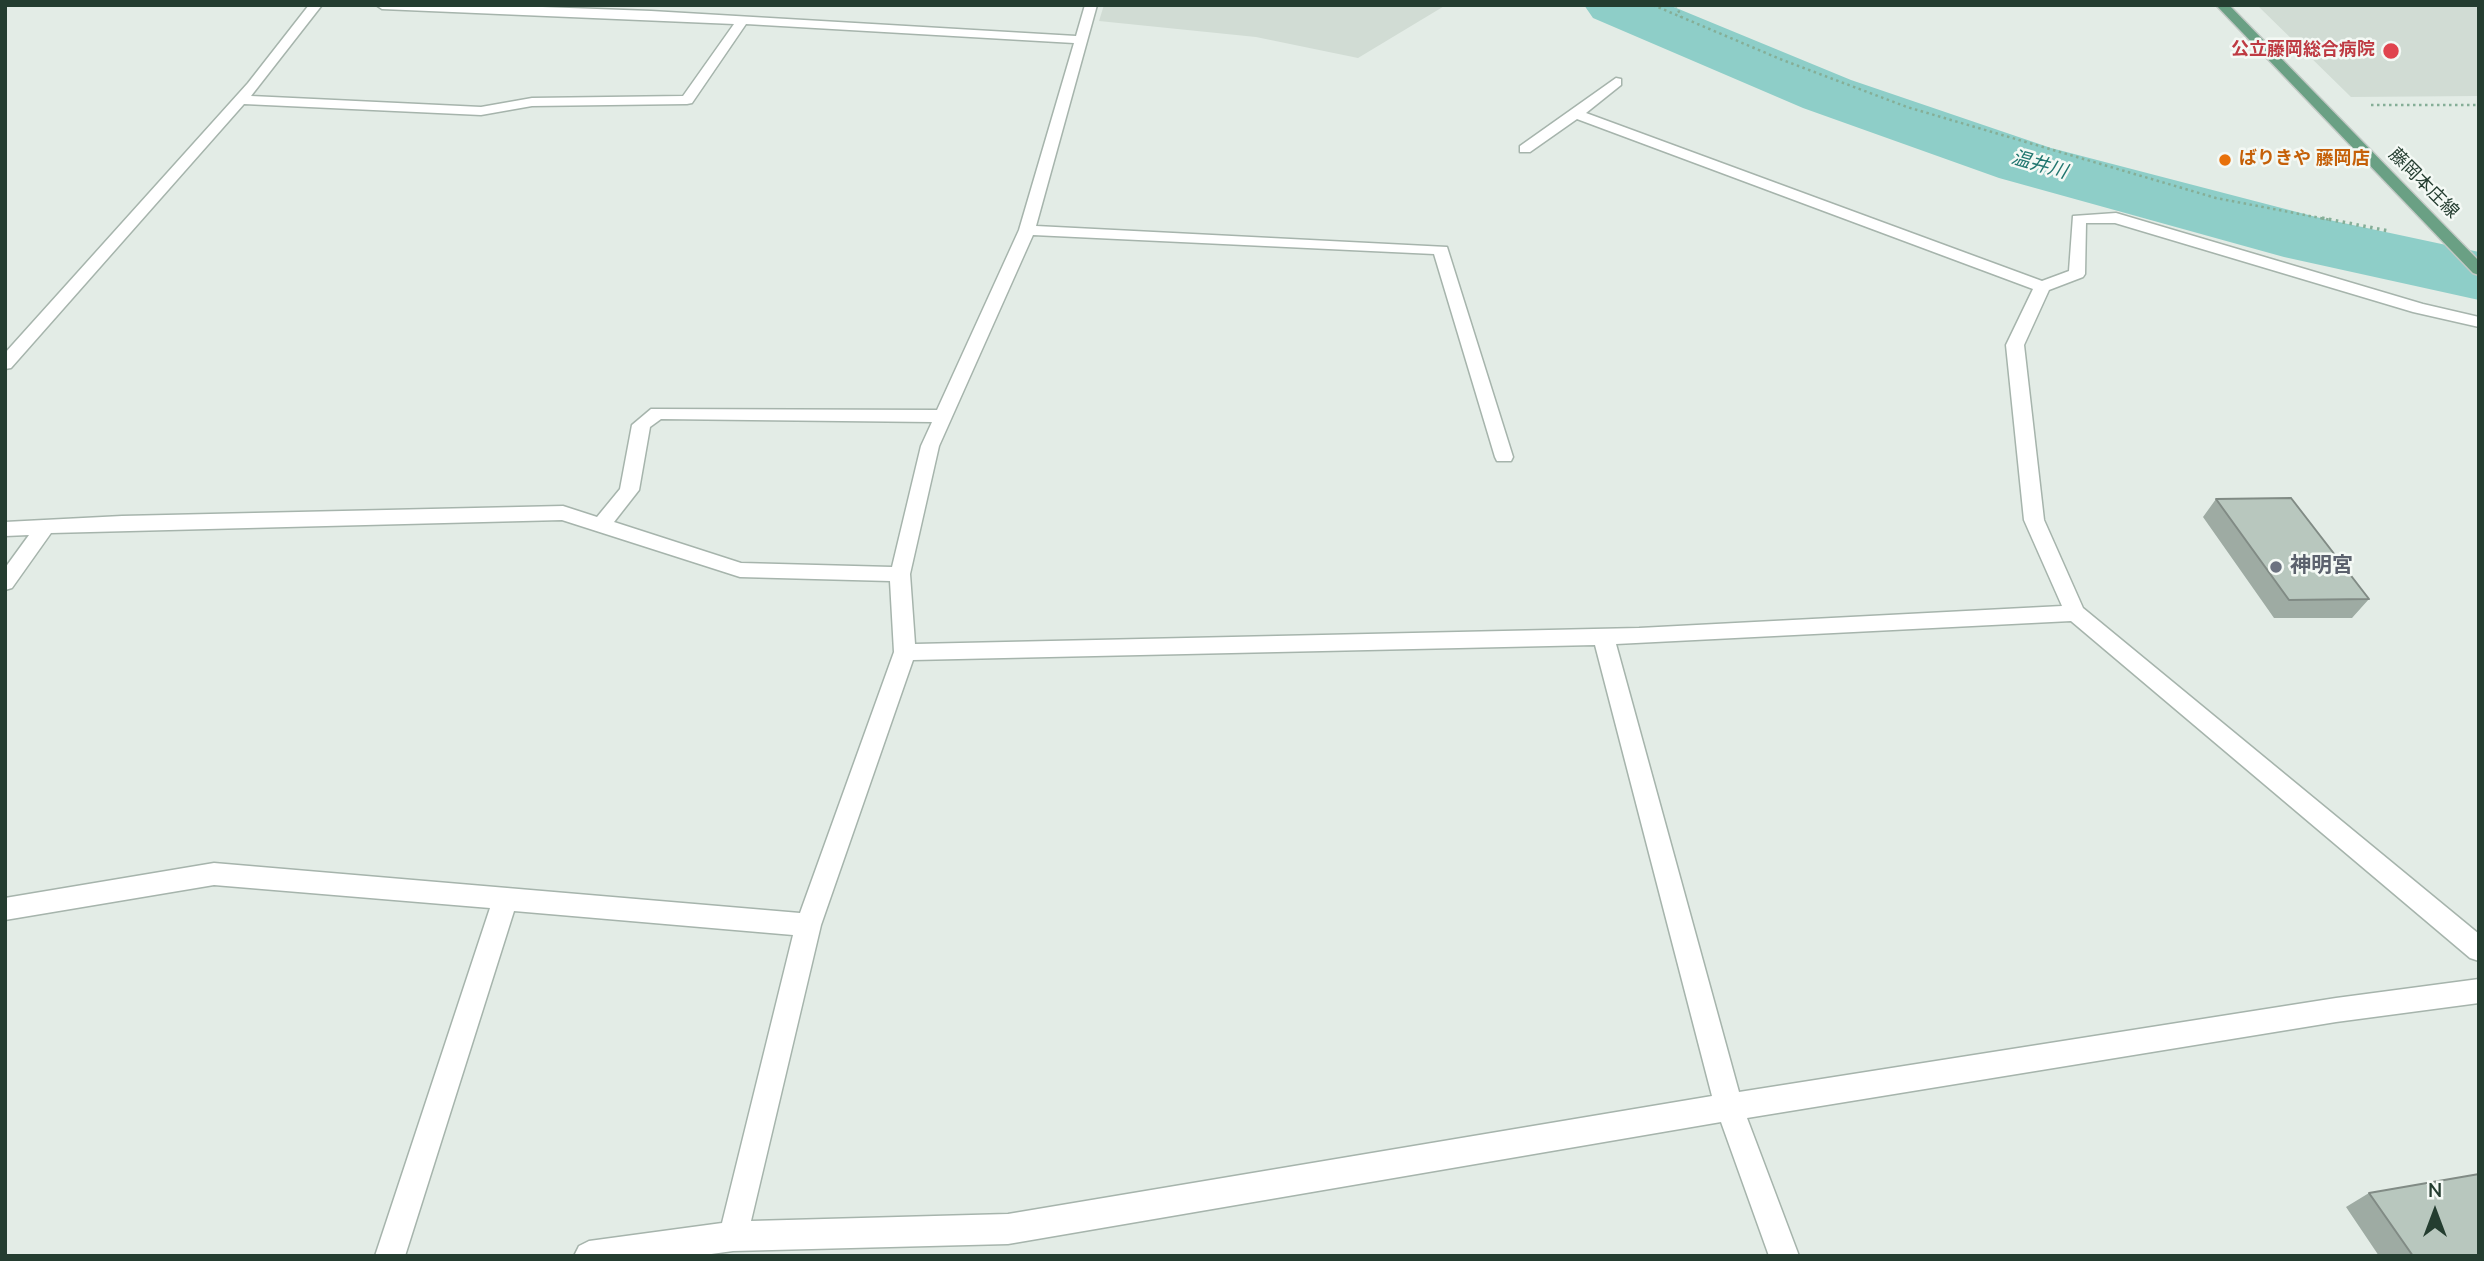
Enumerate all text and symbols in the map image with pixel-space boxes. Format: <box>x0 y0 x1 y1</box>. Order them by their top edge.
place label: 公立藤岡総合病院 <box>2231 40 2375 62</box>
marker: 公立藤岡総合病院 <box>2381 41 2401 61</box>
street label: 藤岡本庄線 <box>2384 145 2462 223</box>
water label: 温井川 <box>2008 147 2070 185</box>
place label: ばりきや 藤岡店 <box>2239 149 2370 171</box>
marker: ばりきや 藤岡店 <box>2217 152 2233 168</box>
place label: 神明宮 <box>2290 554 2353 580</box>
marker: 神明宮 <box>2268 559 2284 575</box>
north arrow <box>2400 1177 2470 1247</box>
text: N <box>2428 1178 2442 1204</box>

